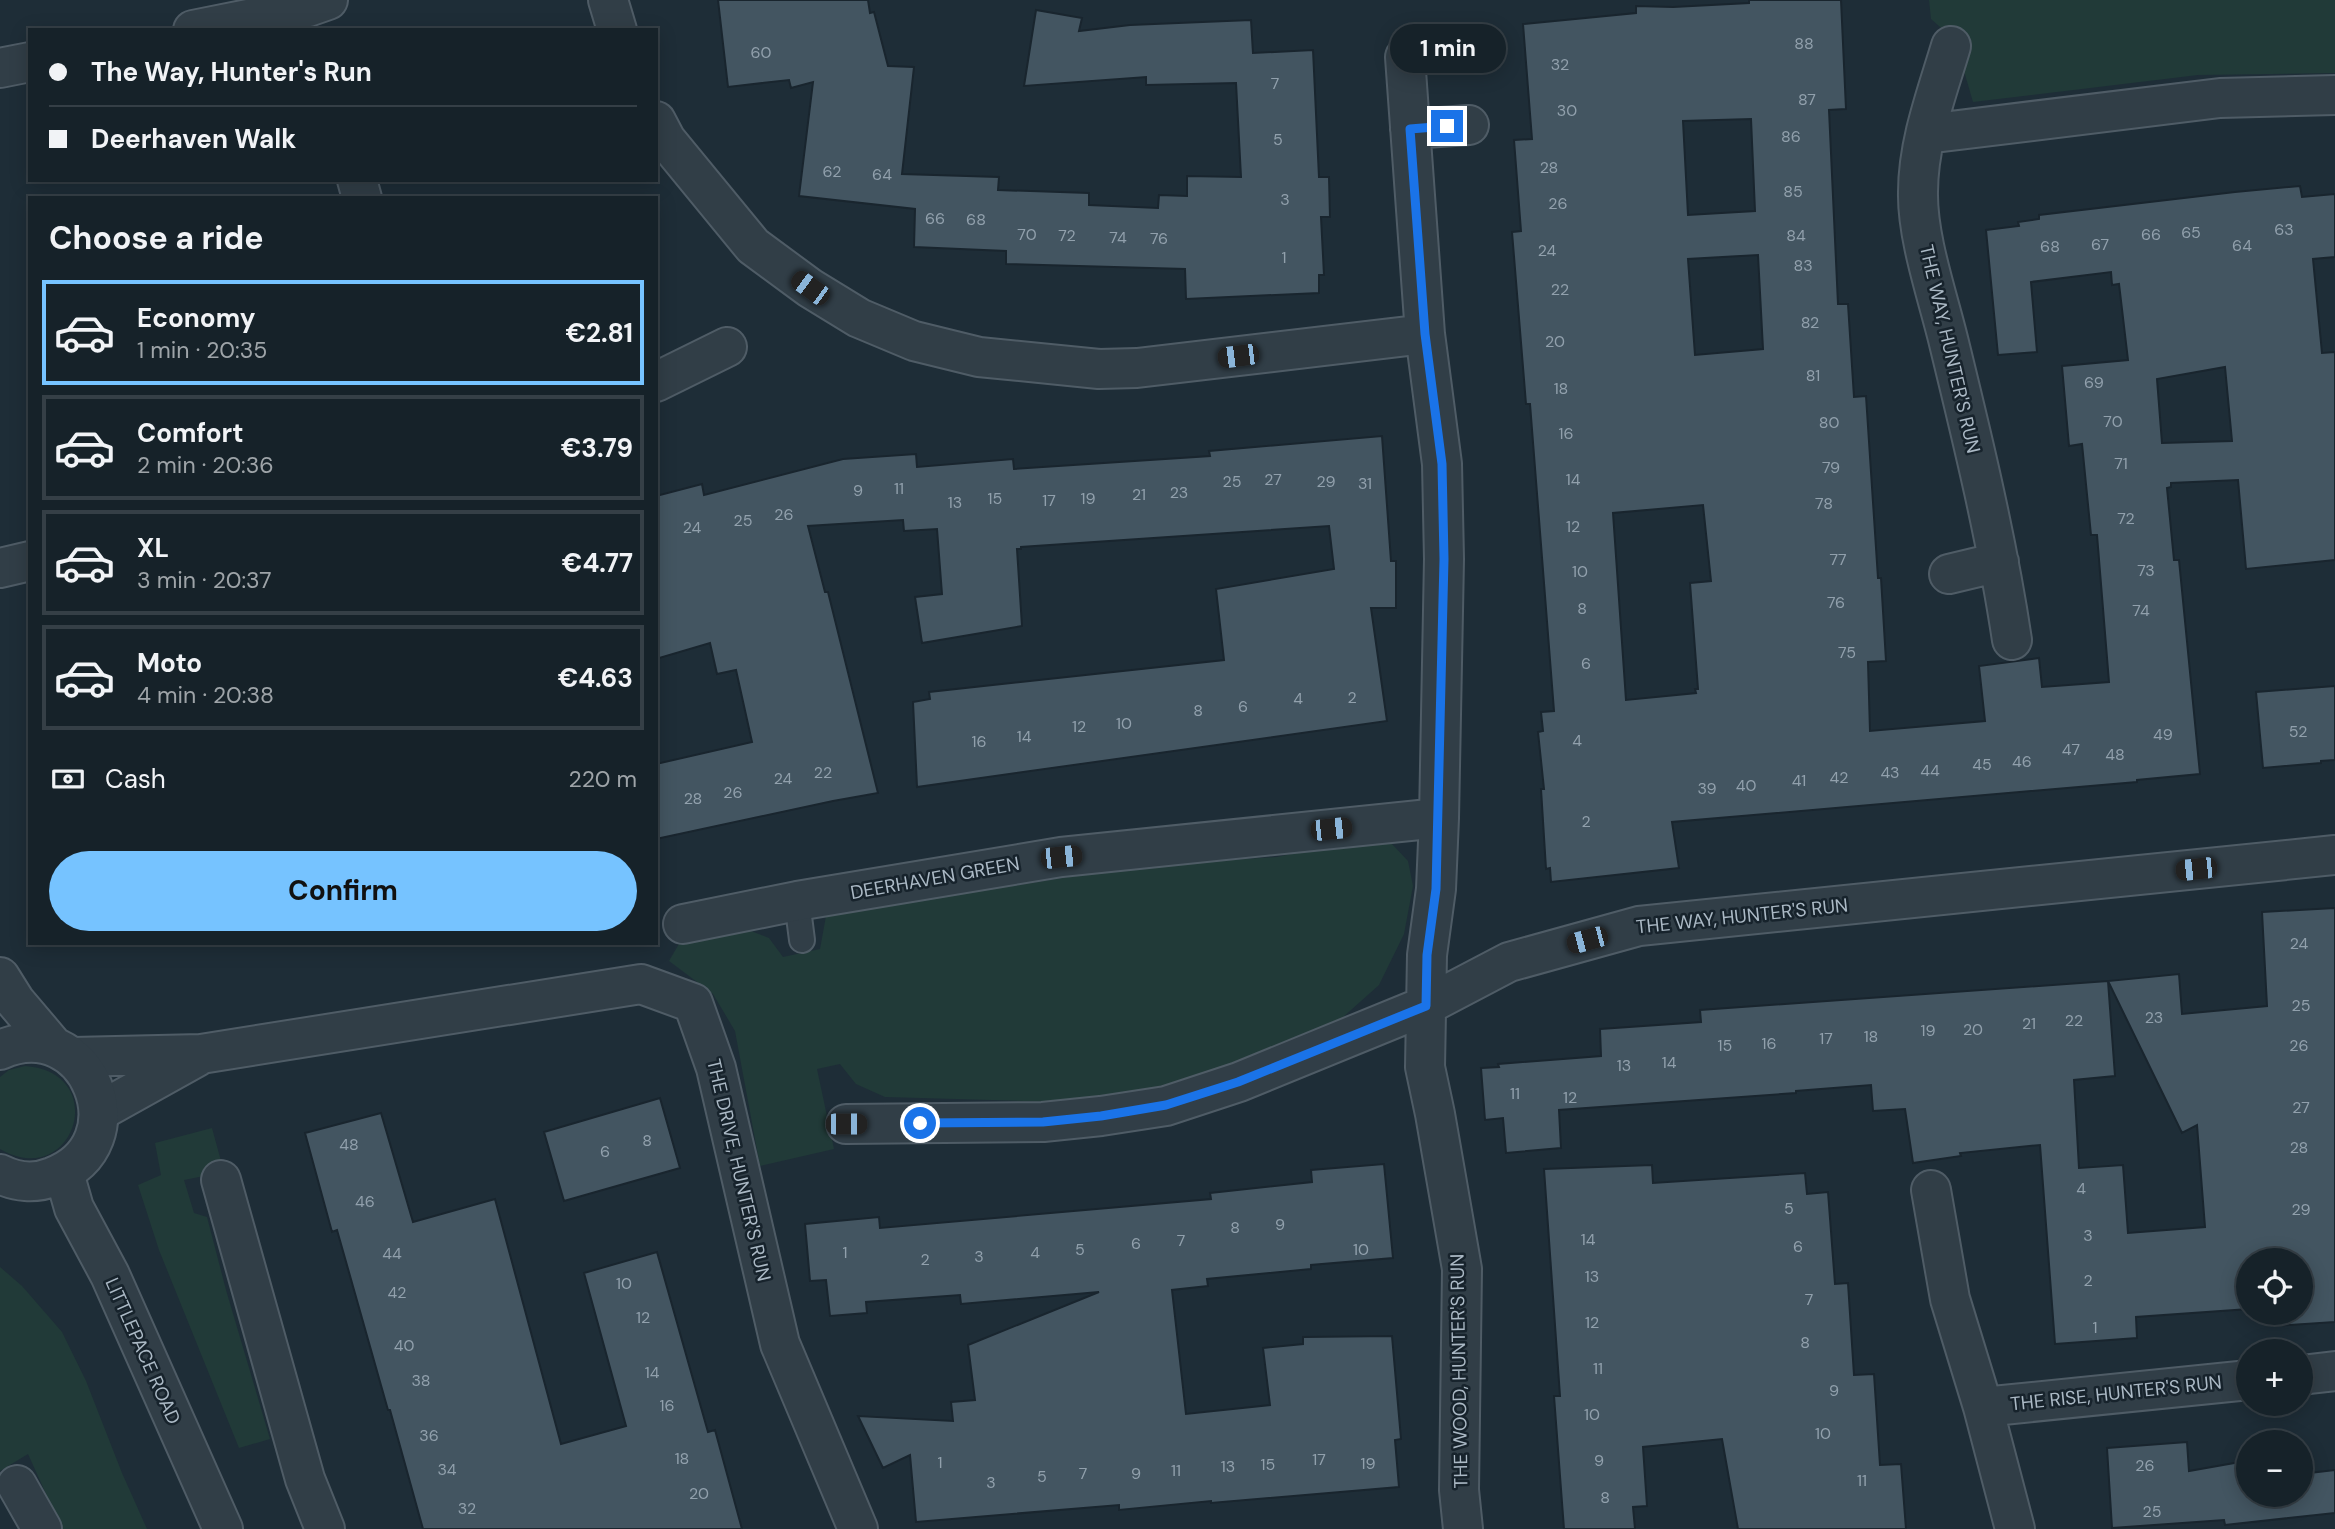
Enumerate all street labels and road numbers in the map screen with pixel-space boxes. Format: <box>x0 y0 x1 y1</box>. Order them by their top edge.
street label: THE WAY, HUNTER'S RUN <box>1914 242 1986 456</box>
street label: DEERHAVEN GREEN <box>848 851 1022 905</box>
street label: THE WAY, HUNTER'S RUN <box>1635 892 1849 940</box>
street label: THE DRIVE, HUNTER'S RUN <box>701 1056 777 1284</box>
street label: THE WOOD, HUNTER'S RUN <box>1444 1253 1474 1489</box>
street label: LITTLEPACE ROAD <box>99 1274 187 1428</box>
street label: THE RISE, HUNTER'S RUN <box>2009 1369 2223 1417</box>

